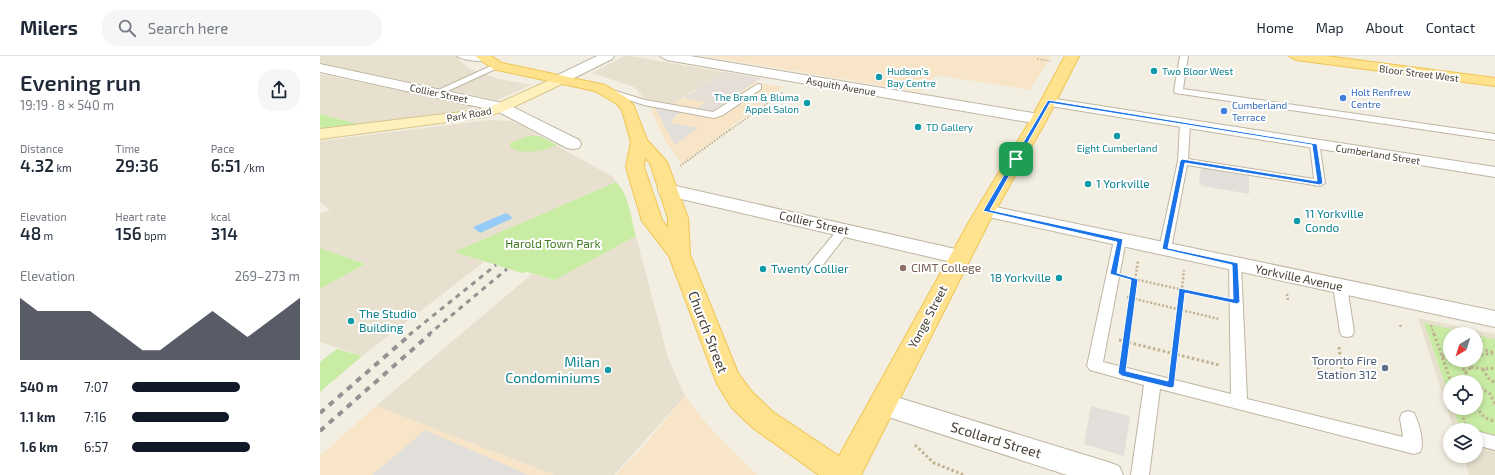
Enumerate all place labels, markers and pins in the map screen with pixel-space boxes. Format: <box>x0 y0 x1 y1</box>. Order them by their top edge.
place label: Hudson's Bay Centre <box>887 65 936 89</box>
place label: Two Bloor West <box>1162 65 1233 77</box>
marker: Two Bloor West <box>1149 66 1159 76</box>
marker: Hudson's Bay Centre <box>874 72 884 82</box>
place label: Holt Renfrew Centre <box>1351 86 1411 110</box>
place label: The Bram & Bluma Appel Salon <box>714 91 799 115</box>
marker: Holt Renfrew Centre <box>1338 93 1348 103</box>
marker: The Bram & Bluma Appel Salon <box>802 98 812 108</box>
place label: Cumberland Terrace <box>1232 99 1287 123</box>
marker: Cumberland Terrace <box>1219 106 1229 116</box>
place label: TD Gallery <box>926 121 974 133</box>
marker: TD Gallery <box>913 122 923 132</box>
marker: Eight Cumberland <box>1112 131 1122 141</box>
pin <box>999 142 1033 176</box>
place label: Eight Cumberland <box>1077 142 1157 154</box>
place label: 1 Yorkville <box>1096 176 1150 190</box>
marker: 1 Yorkville <box>1083 179 1093 189</box>
place label: 11 Yorkville Condo <box>1305 206 1364 234</box>
marker: 11 Yorkville Condo <box>1292 216 1302 226</box>
place label: CIMT College <box>911 260 981 274</box>
place label: Twenty Collier <box>771 261 849 275</box>
marker: CIMT College <box>898 263 908 273</box>
marker: Twenty Collier <box>758 264 768 274</box>
place label: 18 Yorkville <box>990 270 1051 284</box>
marker: 18 Yorkville <box>1054 273 1064 283</box>
place label: The Studio Building <box>359 306 417 334</box>
marker: The Studio Building <box>346 316 356 326</box>
place label: Milan Condominiums <box>505 353 600 386</box>
place label: Toronto Fire Station 312 <box>1312 353 1377 381</box>
marker: Toronto Fire Station 312 <box>1380 363 1390 373</box>
marker: Milan Condominiums <box>603 365 613 375</box>

